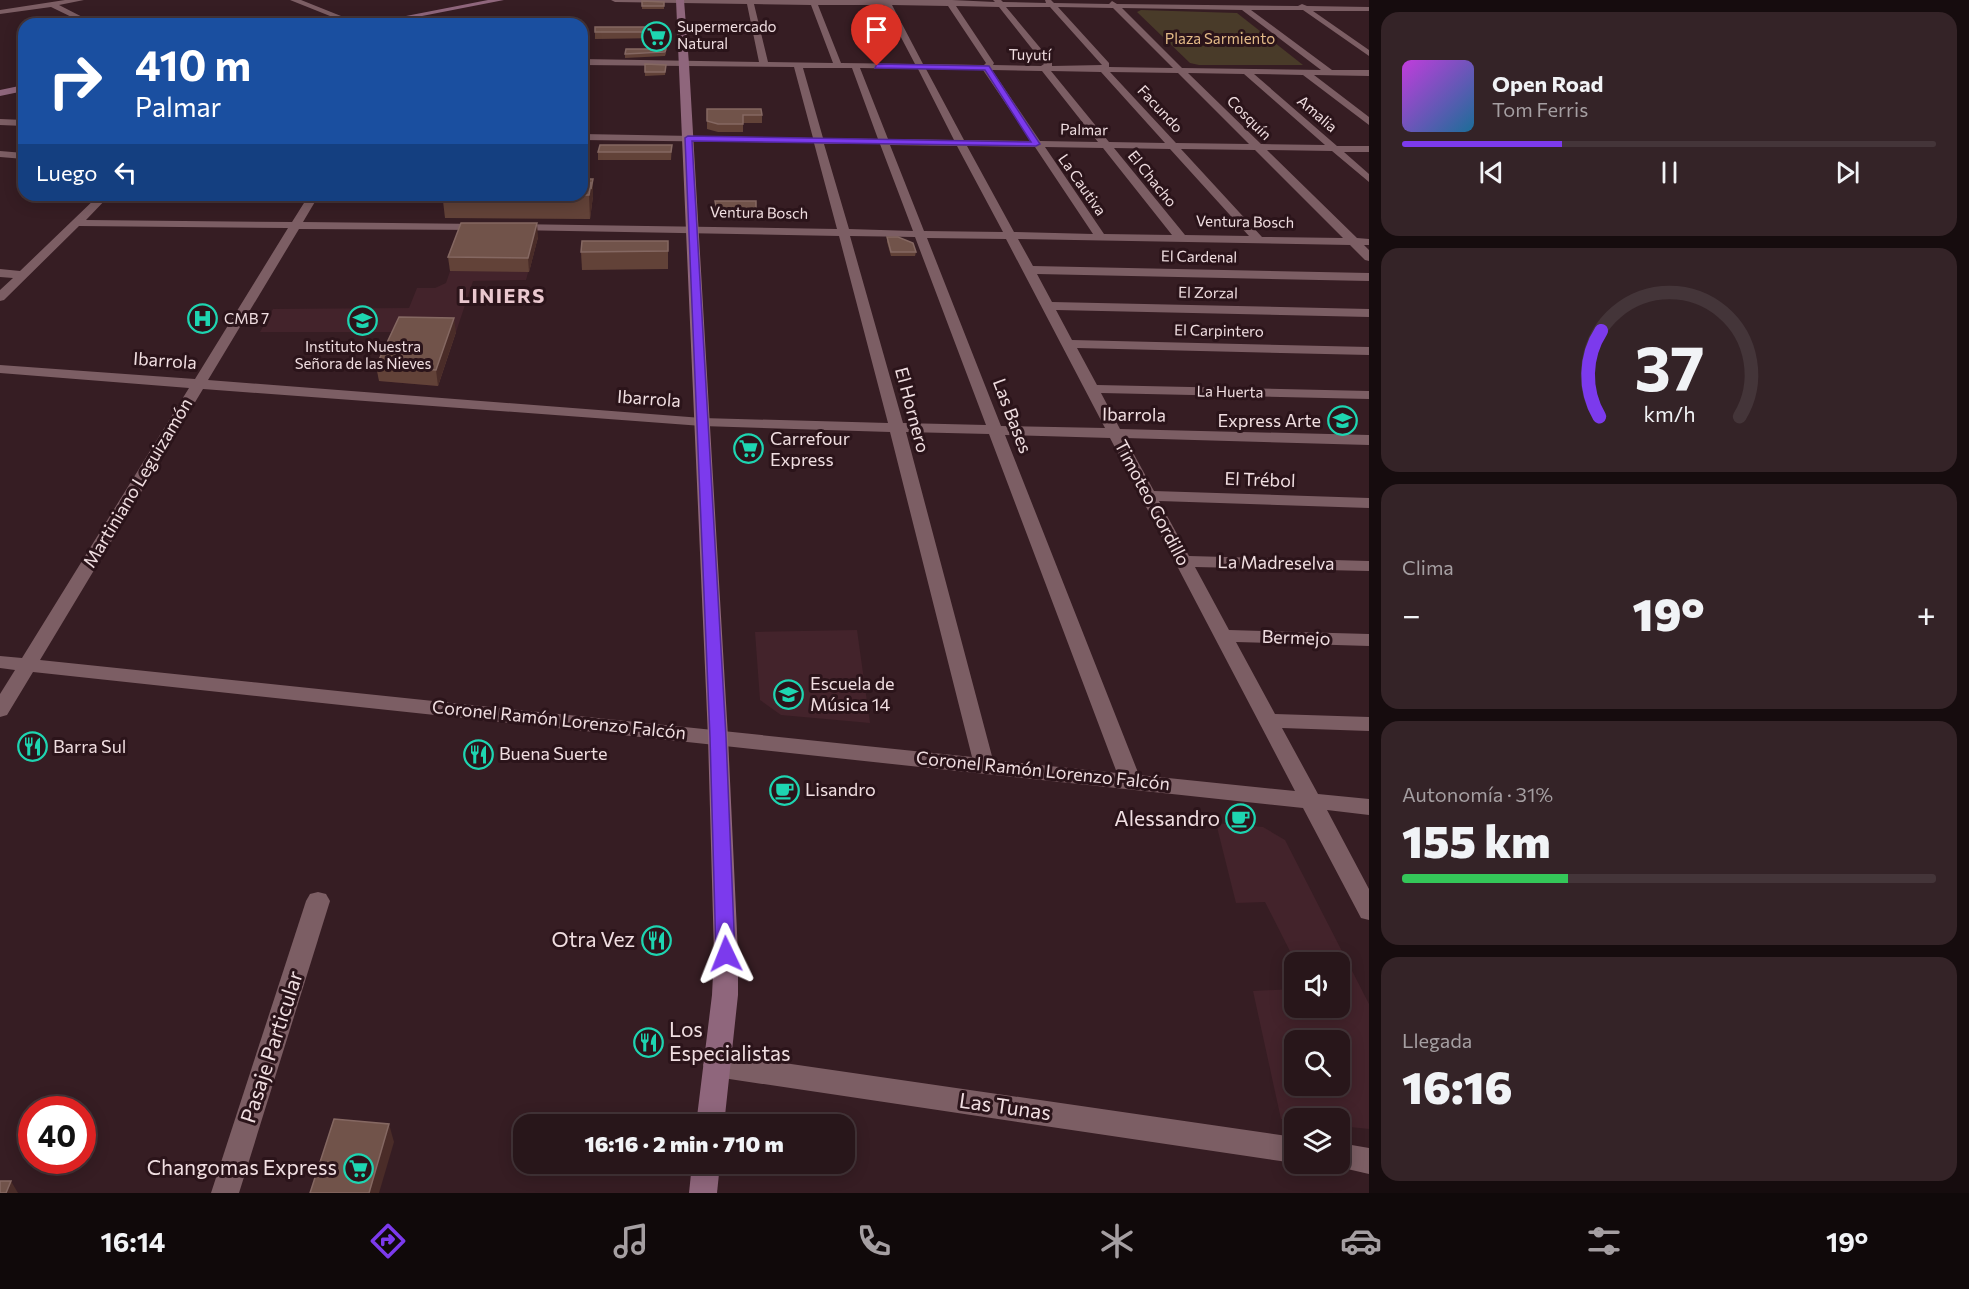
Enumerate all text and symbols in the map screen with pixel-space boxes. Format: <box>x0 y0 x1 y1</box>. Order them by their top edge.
pin <box>851 4 902 66</box>
icon: arrive <box>860 13 893 46</box>
place label: Supermercado Natural <box>677 17 777 52</box>
supermarket icon: Supermercado Natural <box>640 20 672 52</box>
park label: Plaza Sarmiento <box>1165 29 1275 47</box>
text: 410 m <box>135 38 251 90</box>
icon: right <box>36 42 114 120</box>
street label: Tuyutí <box>1008 45 1053 63</box>
text: Open Road <box>1492 70 1603 97</box>
street label: Facundo <box>1134 81 1187 136</box>
text: Palmar <box>135 90 221 123</box>
street label: Cosquín <box>1224 91 1276 143</box>
street label: Amalia <box>1294 91 1341 135</box>
text: Tom Ferris <box>1492 97 1588 121</box>
street label: Palmar <box>1060 120 1108 138</box>
street label: El Chacho <box>1125 147 1181 210</box>
street label: La Cautiva <box>1055 150 1111 219</box>
icon: left <box>109 156 142 189</box>
icon: previous <box>1475 156 1508 189</box>
icon: pause <box>1653 156 1686 189</box>
icon: next <box>1831 156 1864 189</box>
text: Luego <box>36 159 97 186</box>
street label: Ventura Bosch <box>710 202 808 222</box>
street label: Ventura Bosch <box>1196 211 1294 231</box>
street label: El Cardenal <box>1161 246 1237 266</box>
street label: El Zorzal <box>1178 282 1238 302</box>
district label: LINIERS <box>458 283 546 307</box>
hospital icon: CMB 7 <box>187 303 219 335</box>
school or university icon: Instituto Nuestra Señora de las Nieves <box>347 304 379 336</box>
place label: CMB 7 <box>224 309 269 327</box>
street label: El Carpintero <box>1174 320 1264 340</box>
text: 37 <box>1634 328 1704 404</box>
place label: Instituto Nuestra Señora de las Nieves <box>295 337 432 372</box>
street label: Ibarrola <box>132 347 198 373</box>
street label: El Hornero <box>891 365 935 455</box>
street label: Las Bases <box>989 375 1037 456</box>
street label: La Huerta <box>1196 381 1264 401</box>
street label: Ibarrola <box>616 385 682 411</box>
street label: Martiniano Leguizamón <box>78 394 197 571</box>
text: km/h <box>1643 401 1695 427</box>
street label: Ibarrola <box>1102 402 1166 426</box>
school or university icon: Express Arte <box>1326 405 1358 437</box>
place label: Express Arte <box>1218 409 1321 431</box>
place label: Carrefour Express <box>770 427 850 470</box>
supermarket icon: Carrefour Express <box>733 433 765 465</box>
street label: Timoteo Gordillo <box>1110 436 1195 569</box>
street label: El Trébol <box>1224 467 1296 491</box>
street label: La Madreselva <box>1217 550 1335 574</box>
text: Clima <box>1402 555 1454 579</box>
text: 19° <box>1633 585 1705 640</box>
text: − <box>1402 593 1421 634</box>
text: + <box>1917 593 1936 634</box>
street label: Bermejo <box>1261 625 1331 649</box>
place label: Escuela de Música 14 <box>810 672 895 715</box>
school or university icon: Escuela de Música 14 <box>773 678 805 710</box>
street label: Coronel Ramón Lorenzo Falcón <box>431 695 687 743</box>
restaurant icon: Barra Sul <box>16 731 48 763</box>
place label: Barra Sul <box>53 735 126 757</box>
restaurant icon: Buena Suerte <box>462 738 494 770</box>
place label: Buena Suerte <box>499 742 607 764</box>
street label: Coronel Ramón Lorenzo Falcón <box>915 746 1171 794</box>
cafe icon: Lisandro <box>768 774 800 806</box>
place label: Lisandro <box>805 778 876 800</box>
text: Autonomía · 31% <box>1402 782 1553 806</box>
cafe icon: Alessandro <box>1225 803 1257 835</box>
place label: Alessandro <box>1114 805 1220 830</box>
text: 155 km <box>1402 812 1550 867</box>
position arrow <box>694 922 758 986</box>
restaurant icon: Otra Vez <box>640 924 672 956</box>
place label: Otra Vez <box>552 926 635 951</box>
map controls <box>1284 952 1350 1174</box>
button: sound <box>1284 952 1350 1018</box>
street label: Pasaje Particular <box>234 967 307 1126</box>
place label: Los Especialistas <box>669 1016 791 1065</box>
restaurant icon: Los Especialistas <box>632 1026 664 1058</box>
text: Llegada <box>1402 1028 1472 1052</box>
button: search <box>1284 1030 1350 1096</box>
text: 16:16 <box>1402 1058 1513 1113</box>
street label: Las Tunas <box>958 1087 1053 1124</box>
speed limit sign: 40 <box>18 1096 96 1174</box>
button: layers <box>1284 1108 1350 1174</box>
text: 16:16 · 2 min · 710 m <box>584 1130 784 1157</box>
supermarket icon: Changomas Express <box>342 1152 374 1184</box>
place label: Changomas Express <box>147 1154 337 1179</box>
icon: directions <box>367 1220 409 1262</box>
icon: music <box>610 1220 652 1262</box>
icon: phone <box>853 1220 895 1262</box>
icon: climate <box>1096 1220 1138 1262</box>
icon: car <box>1340 1220 1382 1262</box>
icon: filters <box>1583 1220 1625 1262</box>
text: 16:14 <box>101 1225 165 1258</box>
text: 19° <box>1826 1225 1868 1258</box>

